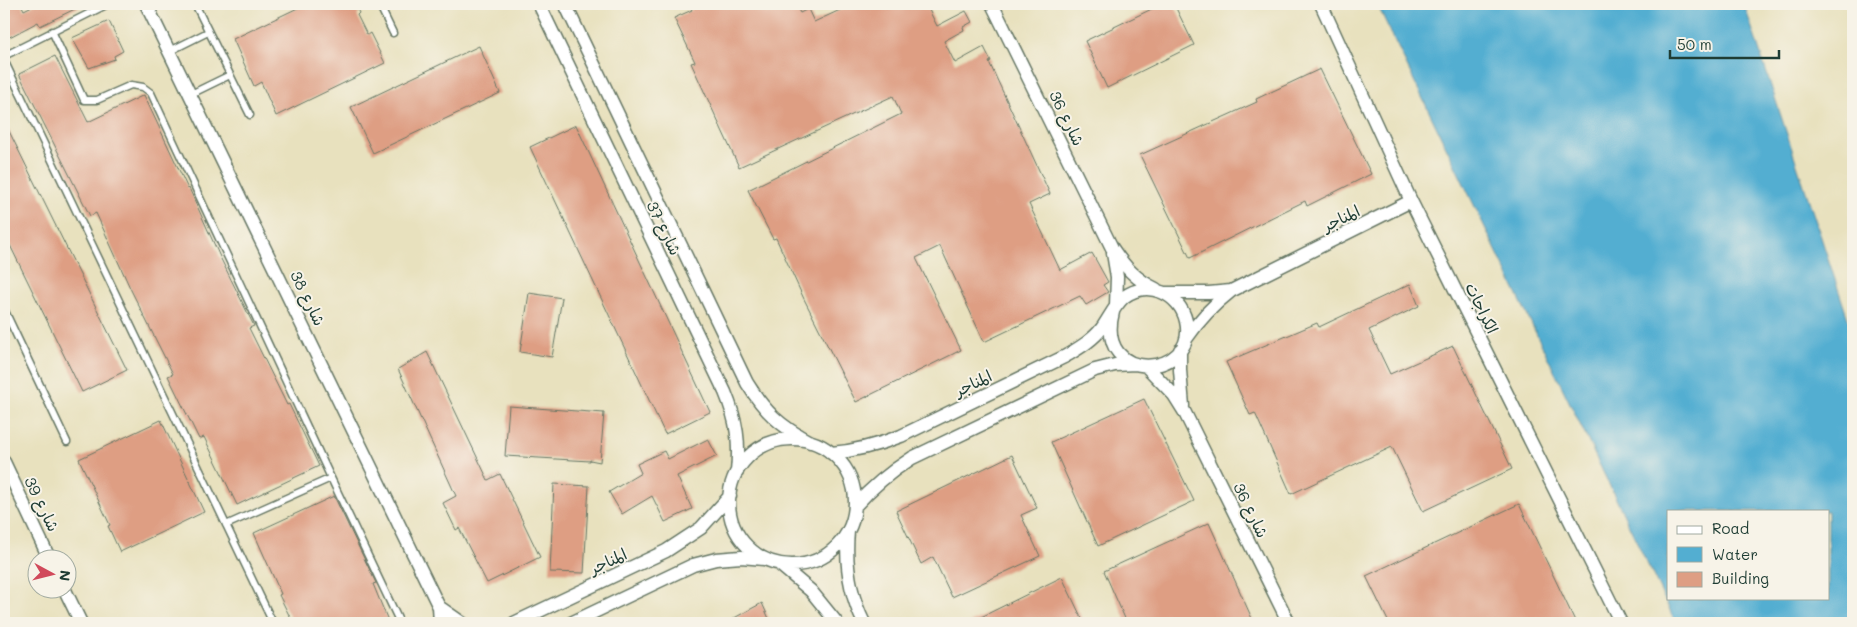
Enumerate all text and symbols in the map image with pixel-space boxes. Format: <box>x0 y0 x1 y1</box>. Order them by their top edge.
scale bar <box>1670 28 1778 60</box>
text: 50 m <box>1677 34 1712 54</box>
street label: شارع 36 <box>1043 87 1090 150</box>
street label: شارع 37 <box>640 197 687 259</box>
street label: المناجر <box>1317 200 1363 236</box>
street label: شارع 38 <box>284 267 331 330</box>
street label: الكراجات <box>1461 279 1504 337</box>
street label: المناجر <box>949 365 995 401</box>
street label: شارع 39 <box>18 473 65 536</box>
street label: شارع 36 <box>1227 479 1274 542</box>
legend <box>1667 510 1830 600</box>
text: Road <box>1712 518 1749 538</box>
street label: المناجر <box>584 543 630 579</box>
text: Water <box>1712 544 1758 564</box>
north arrow <box>28 550 78 600</box>
text: Building <box>1712 568 1769 588</box>
text: N <box>55 569 75 582</box>

